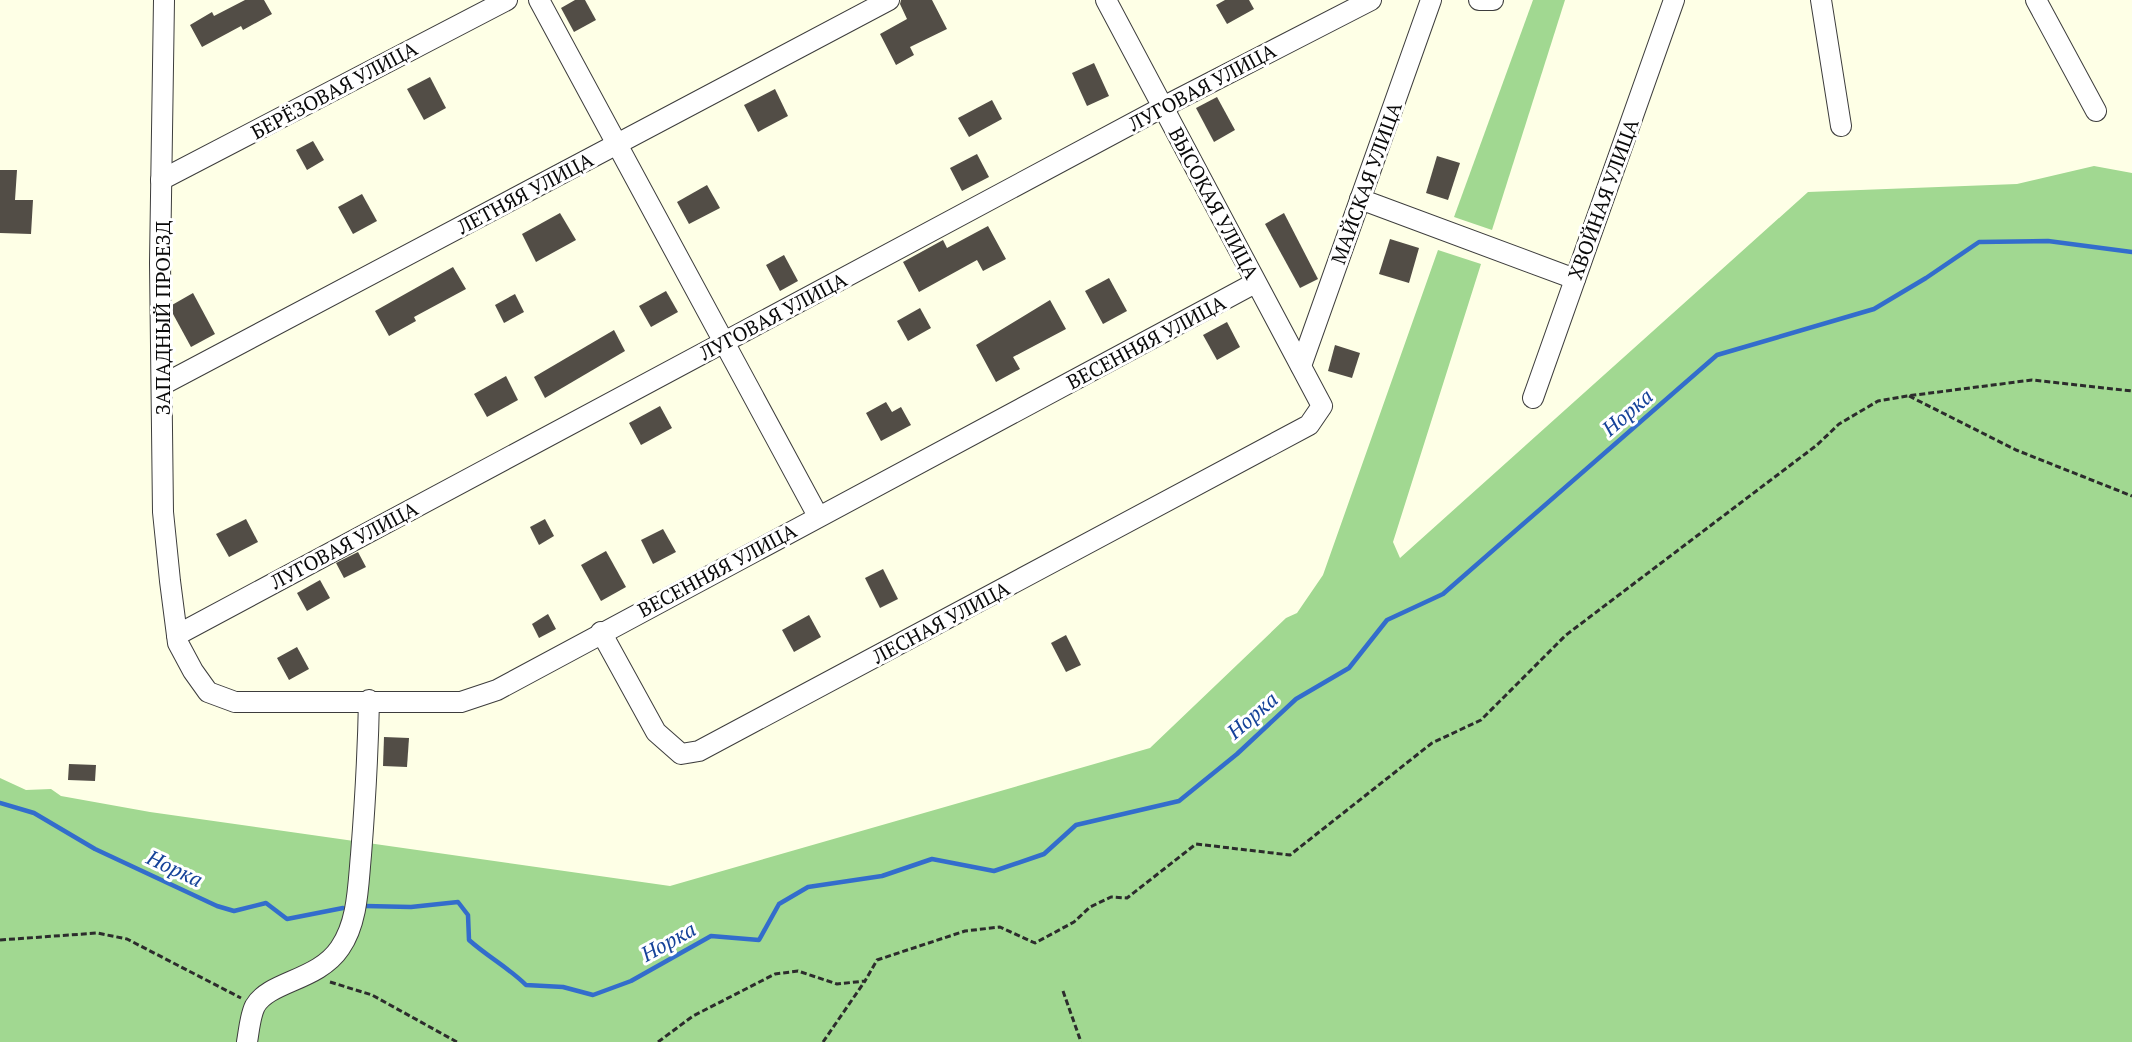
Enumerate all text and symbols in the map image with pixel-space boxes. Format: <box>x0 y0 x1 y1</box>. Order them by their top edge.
street label: БЕРЁЗОВАЯ УЛИЦА <box>246 35 422 145</box>
street label: ЛУГОВАЯ УЛИЦА <box>1123 37 1281 138</box>
street label: МАЙСКАЯ УЛИЦА <box>1324 98 1408 268</box>
street label: ХВОЙНАЯ УЛИЦА <box>1561 115 1645 283</box>
street label: ВЫСОКАЯ УЛИЦА <box>1163 122 1266 284</box>
street label: ЛЕТНЯЯ УЛИЦА <box>451 146 598 241</box>
street label: ЗАПАДНЫЙ ПРОЕЗД <box>149 220 176 415</box>
street label: ЛУГОВАЯ УЛИЦА <box>694 266 852 367</box>
street label: ВЕСЕННЯЯ УЛИЦА <box>1062 289 1230 395</box>
water label: Норка <box>1595 382 1658 443</box>
street label: ЛУГОВАЯ УЛИЦА <box>265 495 423 596</box>
street label: ВЕСЕННЯЯ УЛИЦА <box>633 517 801 623</box>
street label: ЛЕСНАЯ УЛИЦА <box>867 574 1015 670</box>
water label: Норка <box>1220 685 1283 746</box>
water label: Норка <box>141 842 208 893</box>
water label: Норка <box>635 914 701 968</box>

